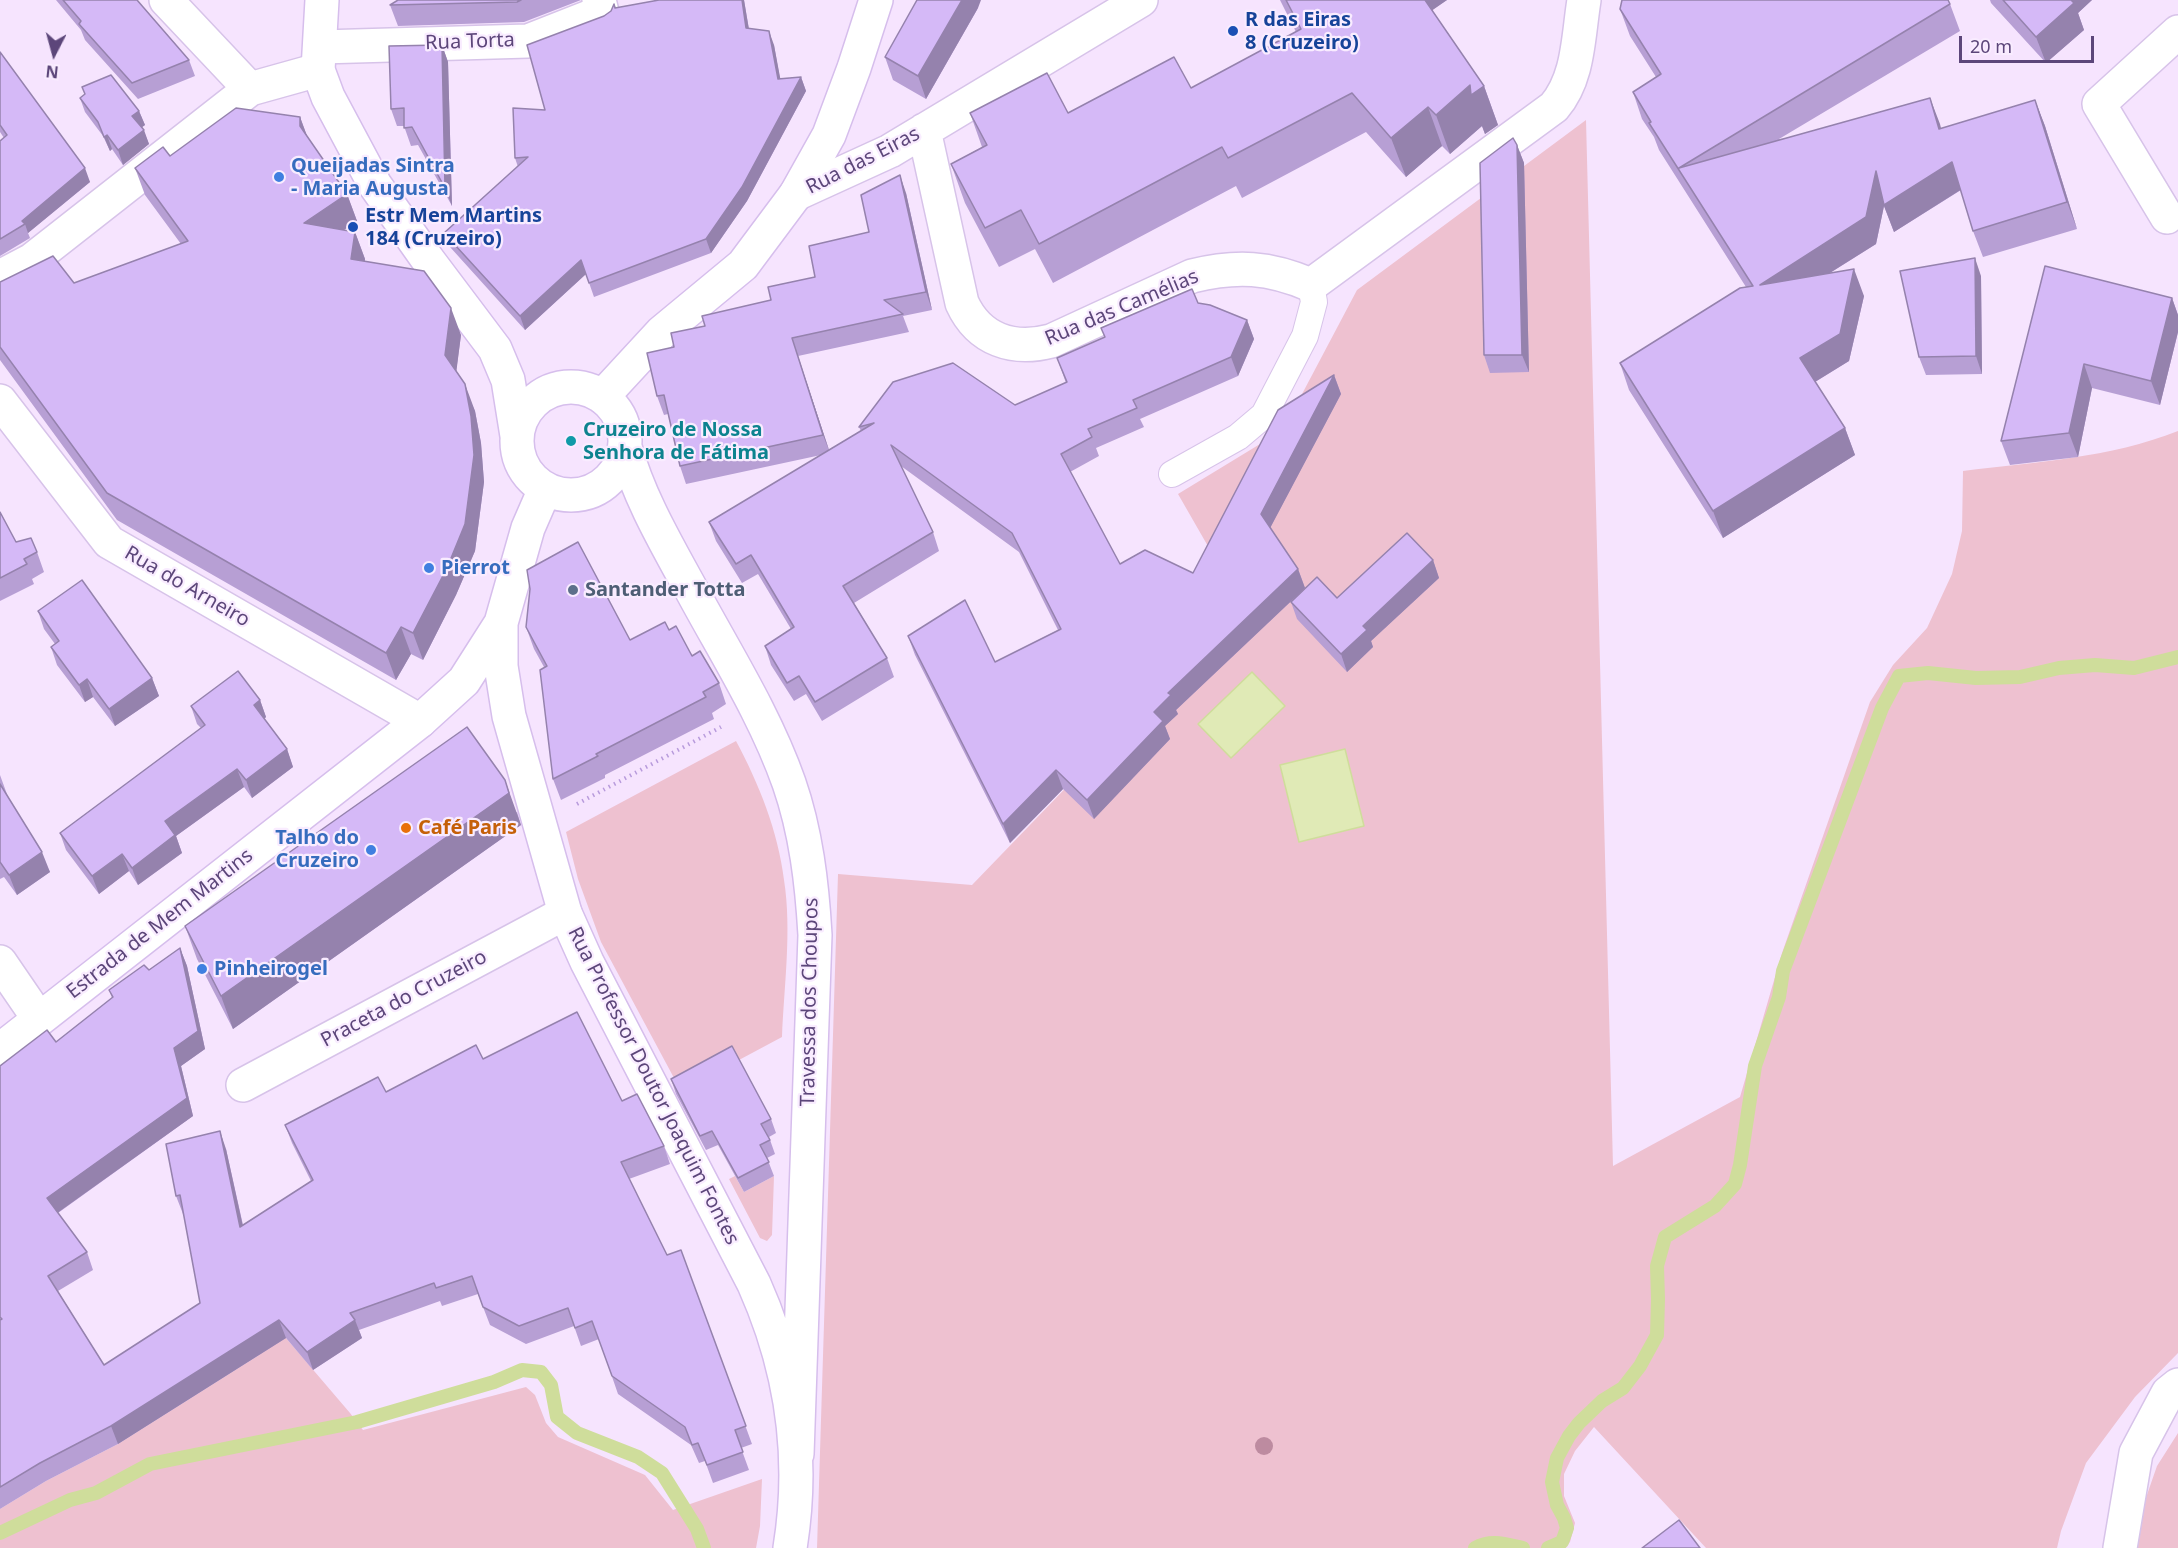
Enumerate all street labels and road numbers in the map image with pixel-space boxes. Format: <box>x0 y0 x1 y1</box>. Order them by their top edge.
street label: Rua Torta <box>425 28 515 56</box>
street label: Rua das Eiras <box>802 122 924 200</box>
street label: Rua das Camélias <box>1042 265 1202 351</box>
street label: Rua do Arneiro <box>120 541 254 633</box>
street label: Estrada de Mem Martins <box>62 844 258 1004</box>
street label: Travessa dos Choupos <box>796 897 824 1107</box>
street label: Rua Professor Doutor Joaquim Fontes <box>562 923 744 1249</box>
street label: Praceta do Cruzeiro <box>317 945 491 1053</box>

